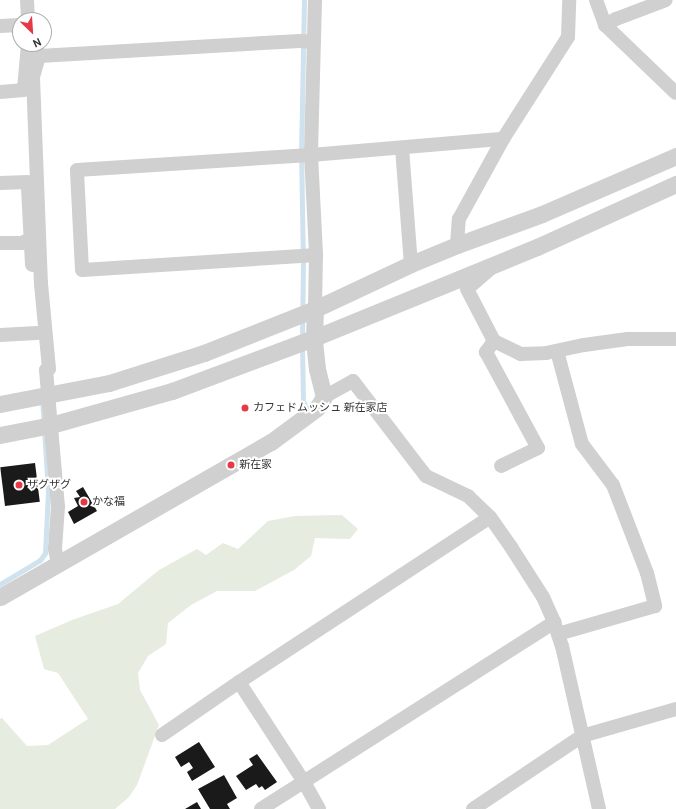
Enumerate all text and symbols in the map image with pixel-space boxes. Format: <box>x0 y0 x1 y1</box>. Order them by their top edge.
north arrow <box>12 12 52 52</box>
text: N <box>30 34 43 50</box>
place label: カフェドムッシュ 新在家店 <box>253 401 388 415</box>
marker: カフェドムッシュ 新在家店 <box>240 403 250 413</box>
place label: 新在家 <box>239 458 272 472</box>
marker: 新在家 <box>226 460 236 470</box>
place label: ザグザグ <box>27 478 71 492</box>
marker: ザグザグ <box>14 480 24 490</box>
place label: かな福 <box>92 495 125 509</box>
marker: かな福 <box>79 497 89 507</box>

